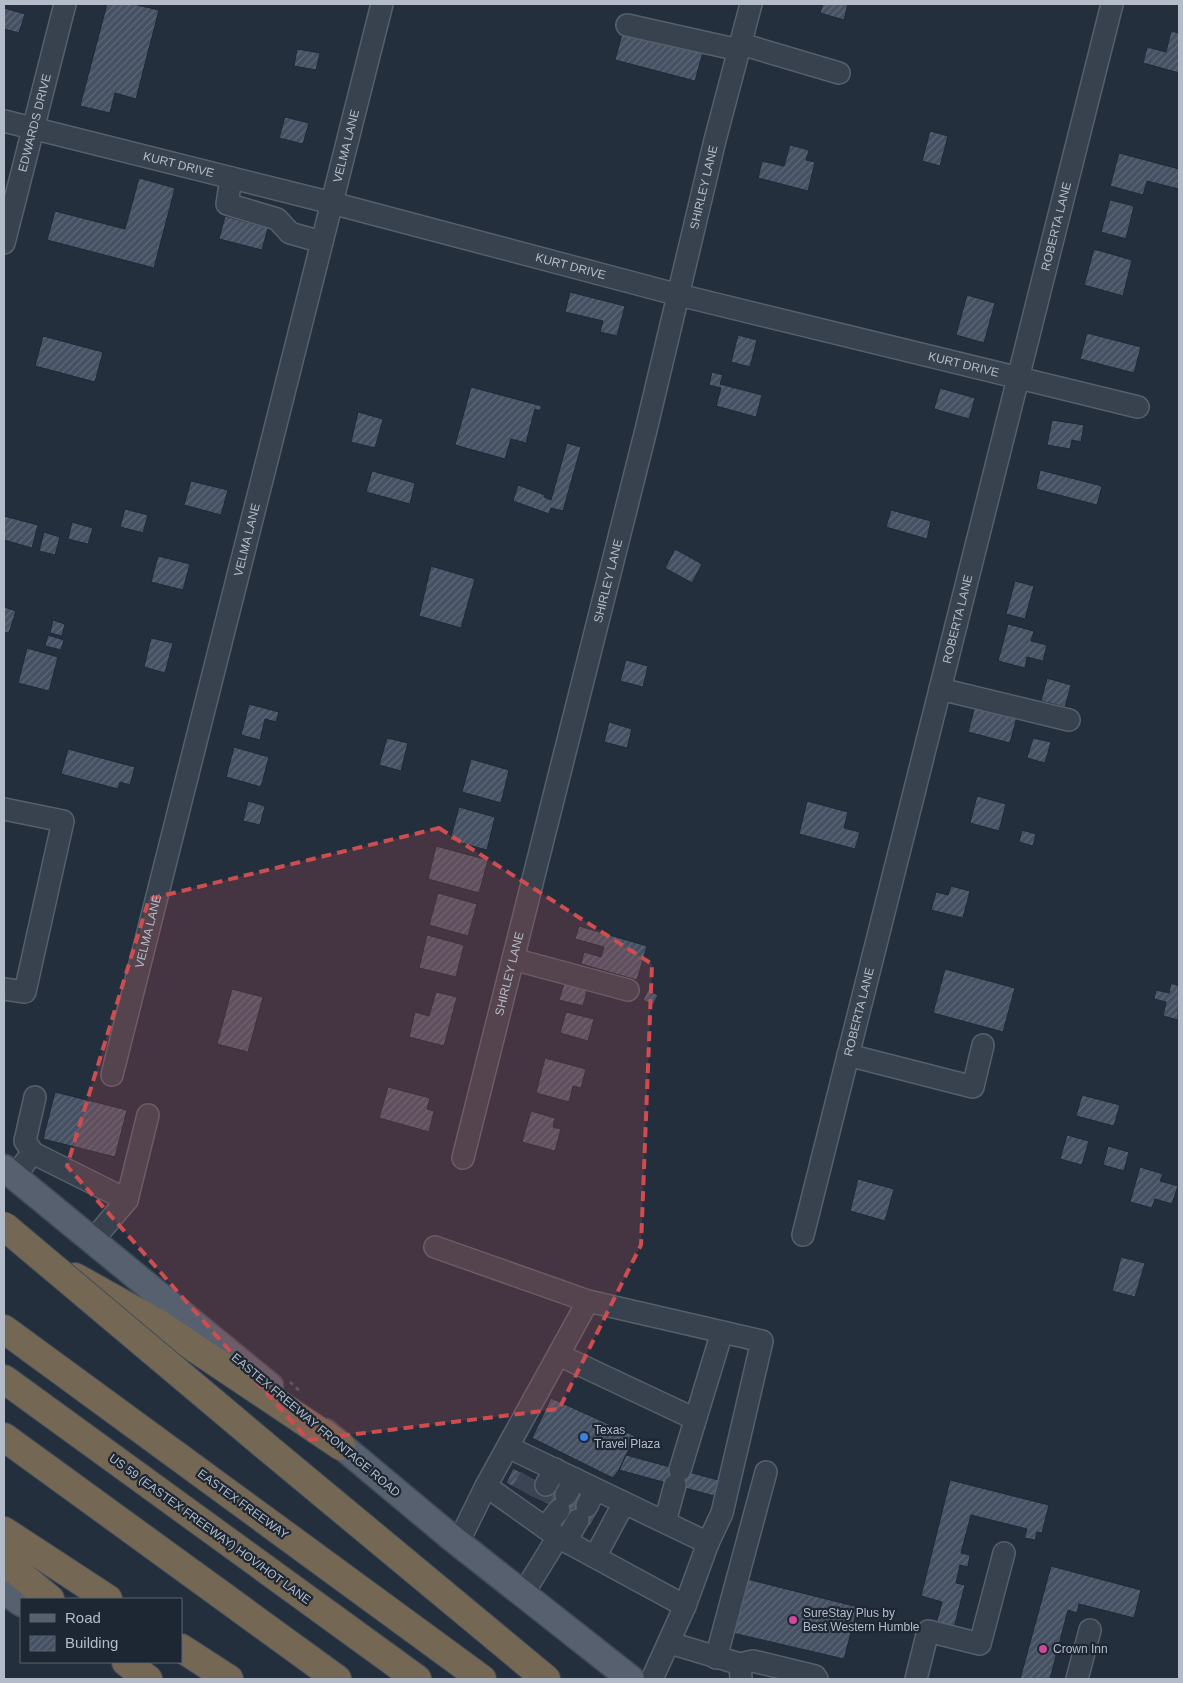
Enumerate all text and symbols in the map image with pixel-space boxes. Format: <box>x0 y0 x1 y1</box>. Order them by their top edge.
street label: EDWARDS DRIVE <box>15 72 54 174</box>
street label: VELMA LANE <box>330 108 362 184</box>
street label: SHIRLEY LANE <box>687 144 720 231</box>
street label: KURT DRIVE <box>142 149 215 180</box>
street label: ROBERTA LANE <box>1038 180 1074 272</box>
street label: KURT DRIVE <box>534 250 607 282</box>
street label: KURT DRIVE <box>927 349 1000 380</box>
street label: VELMA LANE <box>231 502 263 578</box>
street label: SHIRLEY LANE <box>591 538 625 624</box>
street label: ROBERTA LANE <box>940 573 975 665</box>
street label: VELMA LANE <box>132 894 164 969</box>
street label: SHIRLEY LANE <box>492 930 527 1017</box>
street label: ROBERTA LANE <box>841 966 877 1058</box>
street label: EASTEX FREEWAY FRONTAGE ROAD <box>229 1350 403 1500</box>
place label: Texas Travel Plaza <box>594 1423 661 1451</box>
marker: Texas Travel Plaza <box>578 1431 590 1443</box>
street label: US 59 (EASTEX FREEWAY) HOV/HOT LANE <box>106 1451 314 1607</box>
street label: EASTEX FREEWAY <box>195 1466 291 1542</box>
legend <box>20 1598 182 1663</box>
place label: SureStay Plus by Best Western Humble <box>803 1606 920 1634</box>
text: Road <box>65 1609 101 1626</box>
marker: SureStay Plus by Best Western Humble <box>787 1614 799 1626</box>
text: Building <box>65 1634 118 1651</box>
place label: Crown Inn <box>1053 1642 1108 1656</box>
marker: Crown Inn <box>1037 1643 1049 1655</box>

